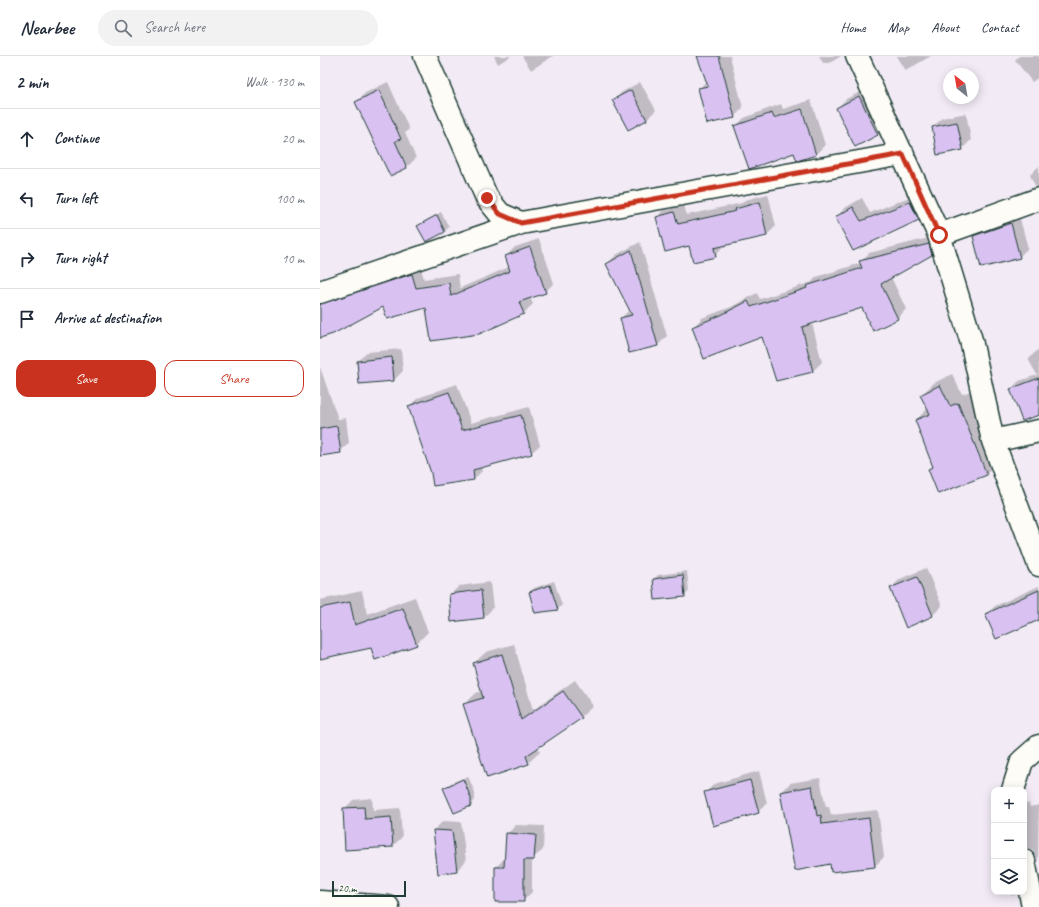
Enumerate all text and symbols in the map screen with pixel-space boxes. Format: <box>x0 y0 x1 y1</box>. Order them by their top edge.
search box <box>98 10 378 46</box>
text: Nearbee <box>20 16 74 40</box>
icon: search <box>112 17 134 39</box>
text: Search here <box>144 18 205 37</box>
text: Home <box>840 19 866 36</box>
text: Map <box>888 19 909 36</box>
text: About <box>931 19 959 36</box>
text: Contact <box>981 19 1019 36</box>
north arrow <box>943 68 979 104</box>
text: 2 min <box>16 72 49 93</box>
text: Walk · 130 m <box>245 74 304 90</box>
icon: ahead <box>16 128 38 150</box>
text: Continue <box>54 129 99 148</box>
text: 20 m <box>282 131 304 147</box>
icon: left <box>16 188 38 210</box>
text: Turn left <box>54 189 97 208</box>
route end <box>478 189 496 207</box>
text: 100 m <box>276 191 304 207</box>
route start <box>930 226 948 244</box>
icon: right <box>16 248 38 270</box>
text: Turn right <box>54 249 107 268</box>
text: 10 m <box>282 251 304 267</box>
icon: arrive <box>16 308 38 330</box>
text: Arrive at destination <box>54 309 161 328</box>
button: Save <box>16 360 156 397</box>
button: Share <box>164 360 304 397</box>
map controls <box>991 787 1027 895</box>
button: + <box>991 787 1027 823</box>
button: − <box>991 823 1027 859</box>
button: layers <box>991 859 1027 895</box>
scale bar <box>332 879 406 898</box>
text: 20 m <box>338 881 357 895</box>

